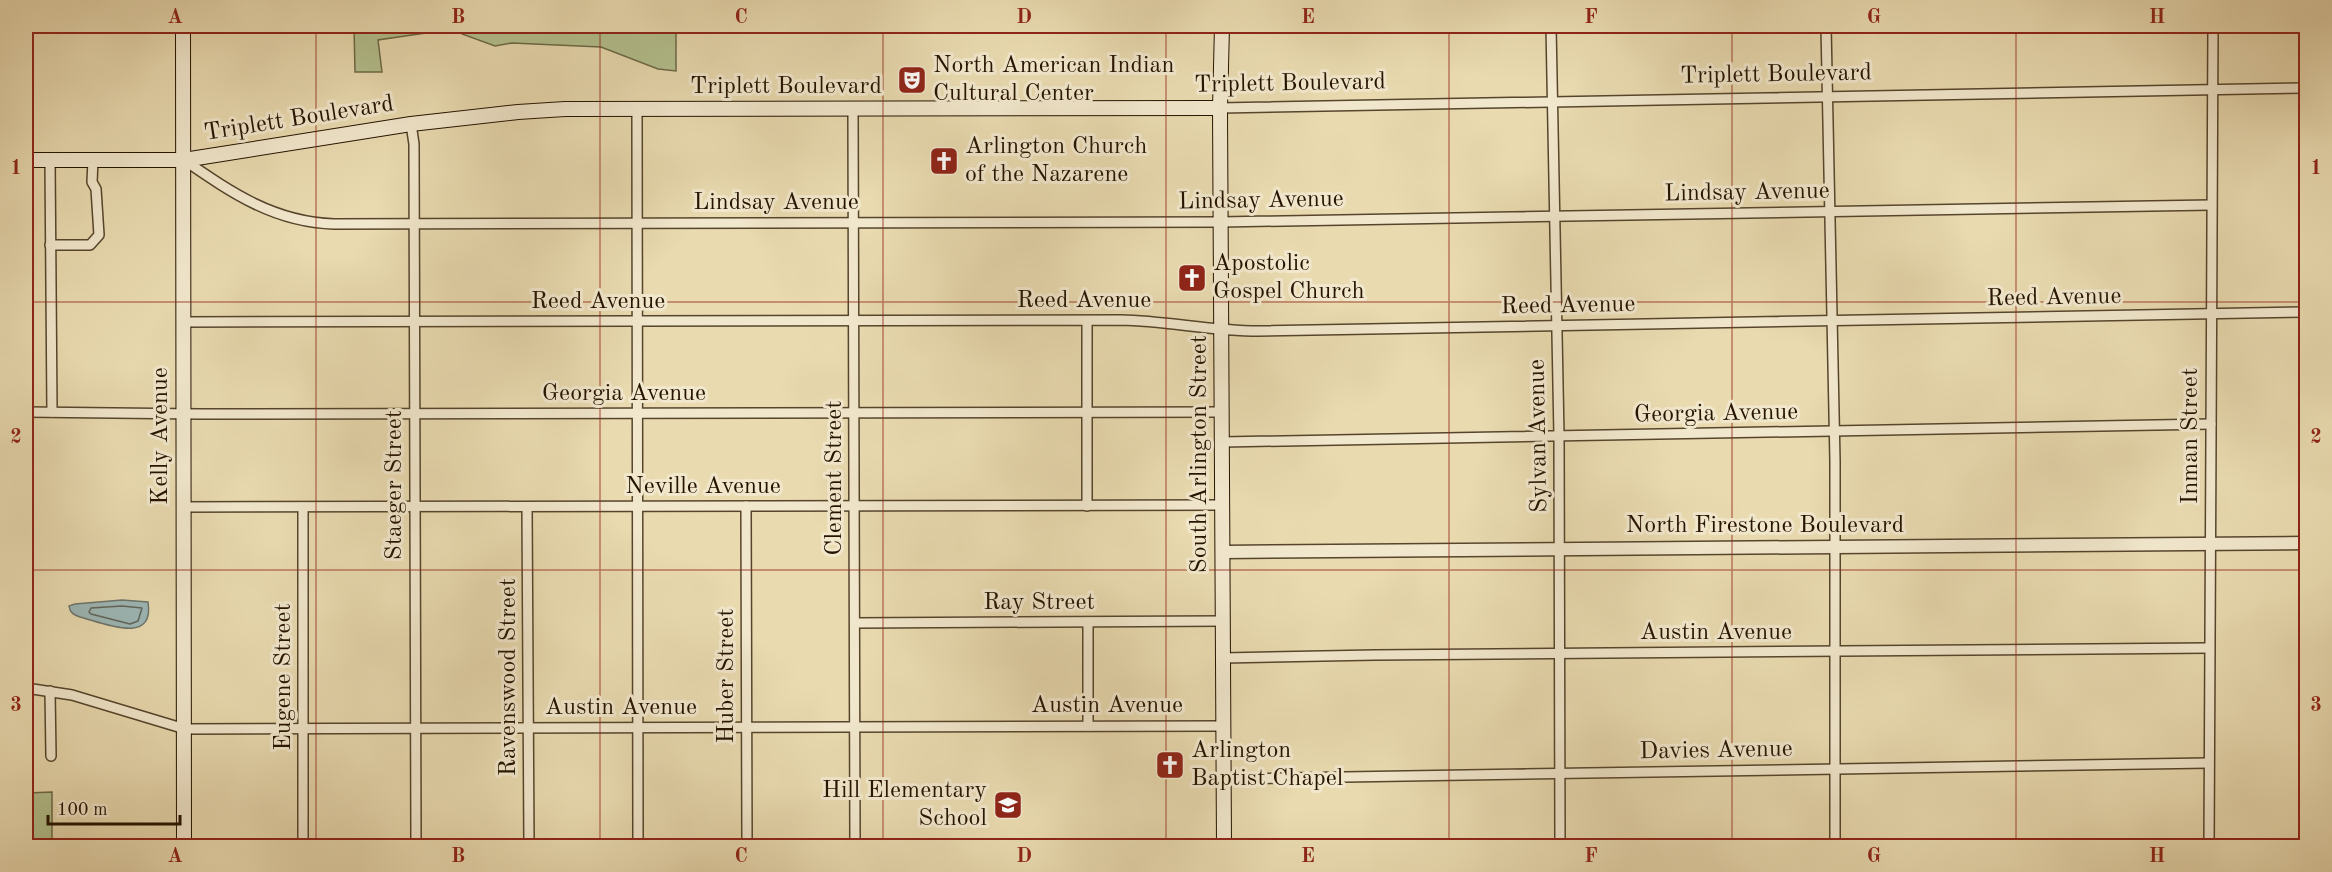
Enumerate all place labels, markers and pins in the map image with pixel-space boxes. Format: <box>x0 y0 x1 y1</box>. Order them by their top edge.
place label: North American Indian Cultural Center <box>933 54 1174 106</box>
theatre icon: North American Indian Cultural Center <box>896 64 928 96</box>
place label: Arlington Church of the Nazarene <box>965 135 1147 187</box>
church icon: Arlington Church of the Nazarene <box>928 145 960 177</box>
place label: Apostolic Gospel Church <box>1213 252 1365 304</box>
church icon: Apostolic Gospel Church <box>1176 262 1208 294</box>
place label: Arlington Baptist Chapel <box>1191 739 1343 791</box>
church icon: Arlington Baptist Chapel <box>1154 749 1186 781</box>
place label: Hill Elementary School <box>822 779 987 831</box>
school or university icon: Hill Elementary School <box>992 789 1024 821</box>

